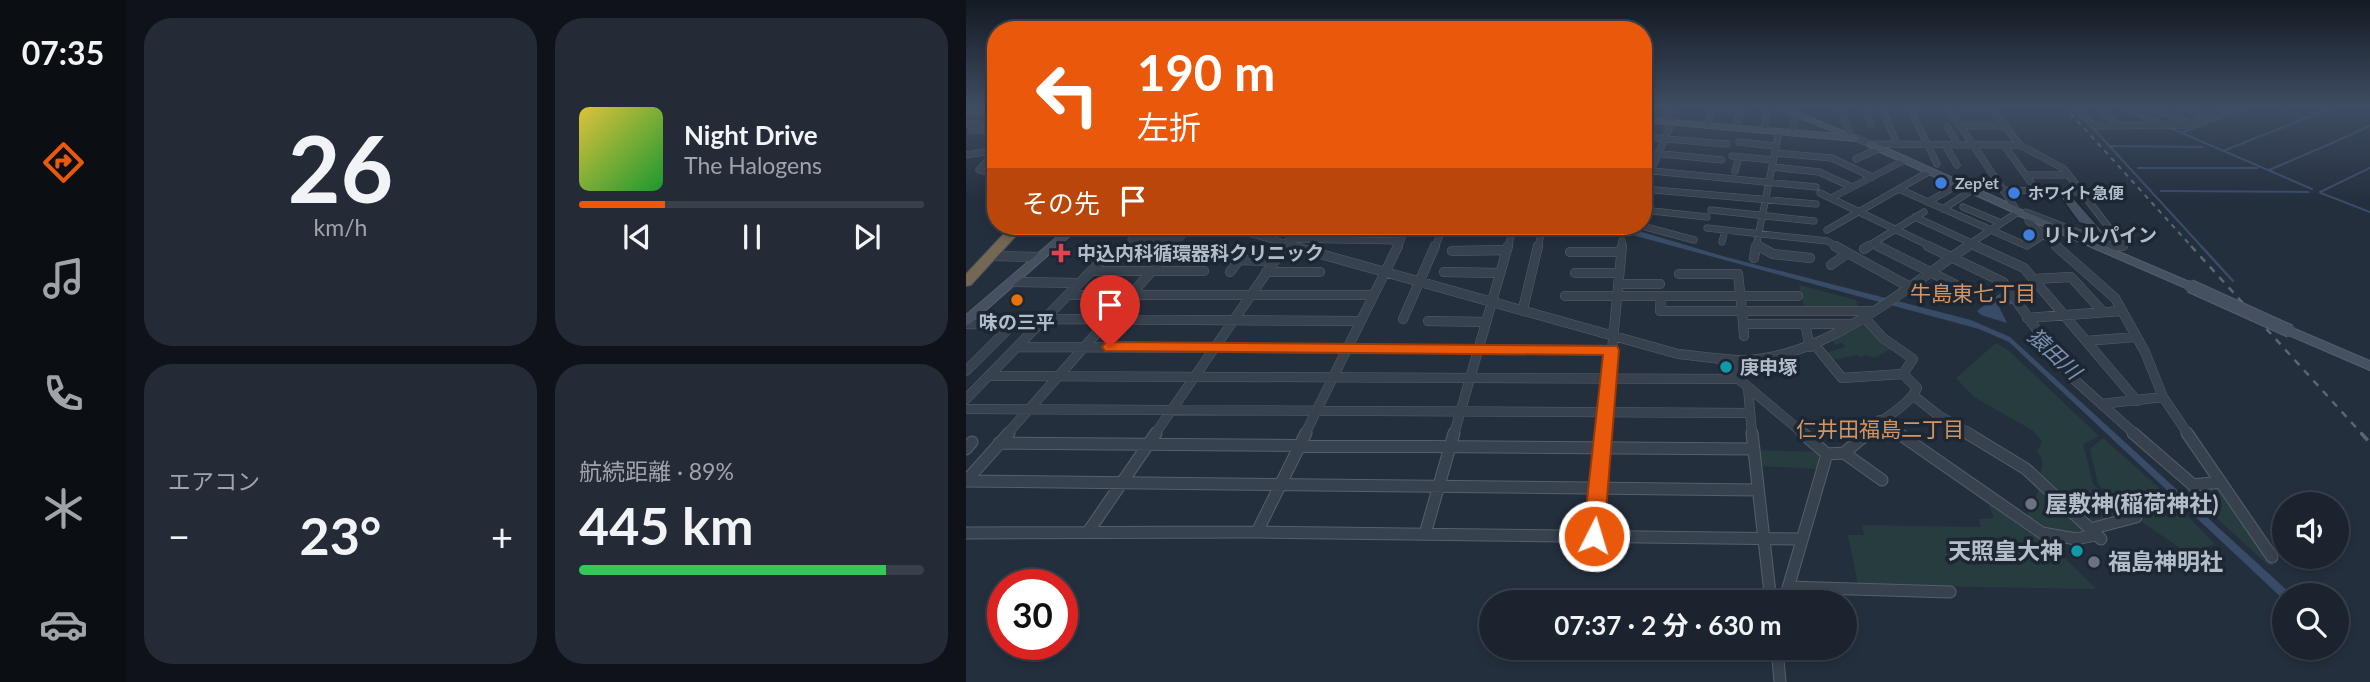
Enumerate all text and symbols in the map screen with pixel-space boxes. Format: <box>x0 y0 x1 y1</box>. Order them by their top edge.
text: 07:35 <box>22 33 104 72</box>
text: 190 m <box>1137 43 1275 101</box>
icon: left <box>1022 49 1113 140</box>
text: 左折 <box>1137 107 1201 146</box>
text: 26 <box>288 113 393 222</box>
text: Night Drive <box>684 119 818 151</box>
icon: directions <box>39 138 88 187</box>
text: The Halogens <box>684 151 822 179</box>
place label: Zep’et <box>1955 173 1999 192</box>
marker: Zep’et <box>1933 175 1949 191</box>
icon: arrive <box>1114 182 1152 220</box>
place label: ホワイト急便 <box>2028 183 2124 202</box>
marker: ホワイト急便 <box>2006 185 2022 201</box>
text: その先 <box>1022 187 1100 219</box>
text: km/h <box>314 213 367 241</box>
icon: previous <box>618 218 656 256</box>
icon: pause <box>733 218 771 256</box>
icon: next <box>848 218 886 256</box>
place label: リトルパイン <box>2043 223 2157 246</box>
marker: リトルパイン <box>2021 227 2037 243</box>
place label: 中込内科循環器科クリニック <box>1077 241 1324 264</box>
marker: 中込内科循環器科クリニック <box>1051 243 1071 263</box>
icon: music <box>39 254 88 303</box>
pin <box>1080 275 1140 347</box>
district label: 牛島東七丁目 <box>1910 280 2036 305</box>
icon: arrive <box>1091 286 1129 324</box>
marker: 味の三平 <box>1009 292 1025 308</box>
place label: 味の三平 <box>979 310 1055 333</box>
water label: 猿田川 <box>2023 322 2088 385</box>
place label: 庚申塚 <box>1740 355 1797 378</box>
marker: 庚申塚 <box>1718 359 1734 375</box>
icon: phone <box>39 369 88 418</box>
district label: 仁井田福島二丁目 <box>1796 416 1964 441</box>
text: 航続距離 · 89% <box>579 457 734 485</box>
text: エアコン <box>168 467 260 495</box>
icon: climate <box>39 484 88 533</box>
place label: 屋敷神(稲荷神社) <box>2045 489 2219 517</box>
map controls <box>2272 492 2349 660</box>
button: sound <box>2272 492 2349 569</box>
text: 445 km <box>579 494 753 556</box>
marker: 屋敷神(稲荷神社) <box>2023 496 2039 512</box>
position arrow <box>1557 499 1631 573</box>
text: 23° <box>300 504 381 566</box>
text: − <box>168 513 190 559</box>
text: + <box>491 513 513 559</box>
place label: 天照皇大神 <box>1948 536 2063 564</box>
marker: 天照皇大神 <box>2069 543 2085 559</box>
place label: 福島神明社 <box>2108 547 2223 575</box>
marker: 福島神明社 <box>2086 554 2102 570</box>
speed limit sign: 30 <box>987 569 1078 660</box>
button: search <box>2272 583 2349 660</box>
icon: car <box>39 600 88 649</box>
text: 07:37 · 2 分 · 630 m <box>1554 609 1782 641</box>

